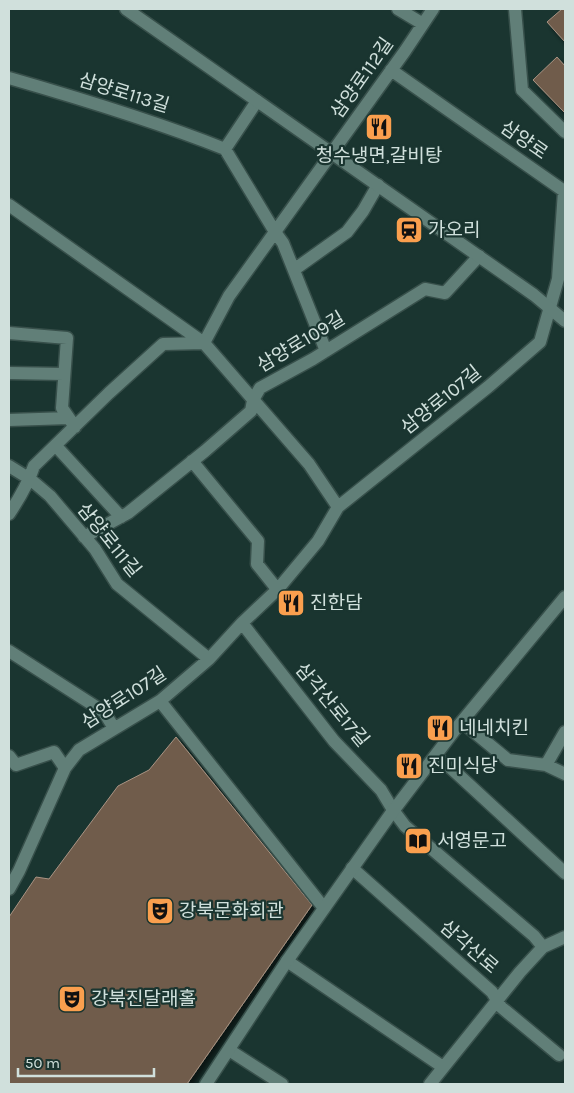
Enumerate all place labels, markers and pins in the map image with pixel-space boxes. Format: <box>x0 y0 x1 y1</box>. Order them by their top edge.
restaurant icon: 청수냉면,갈비탕 <box>364 112 394 142</box>
place label: 청수냉면,갈비탕 <box>316 145 443 167</box>
station icon: 가오리 <box>394 215 424 245</box>
place label: 가오리 <box>428 219 480 241</box>
restaurant icon: 진한담 <box>276 588 306 618</box>
place label: 진한담 <box>310 592 363 614</box>
restaurant icon: 네네치킨 <box>425 713 455 743</box>
place label: 네네치킨 <box>459 717 529 739</box>
restaurant icon: 진미식당 <box>394 751 424 781</box>
place label: 진미식당 <box>428 755 498 777</box>
library icon: 서영문고 <box>403 826 433 856</box>
place label: 서영문고 <box>437 830 507 852</box>
theatre icon: 강북문화회관 <box>145 896 175 926</box>
place label: 강북문화회관 <box>179 900 284 922</box>
theatre icon: 강북진달래홀 <box>57 984 87 1014</box>
place label: 강북진달래홀 <box>91 988 196 1010</box>

